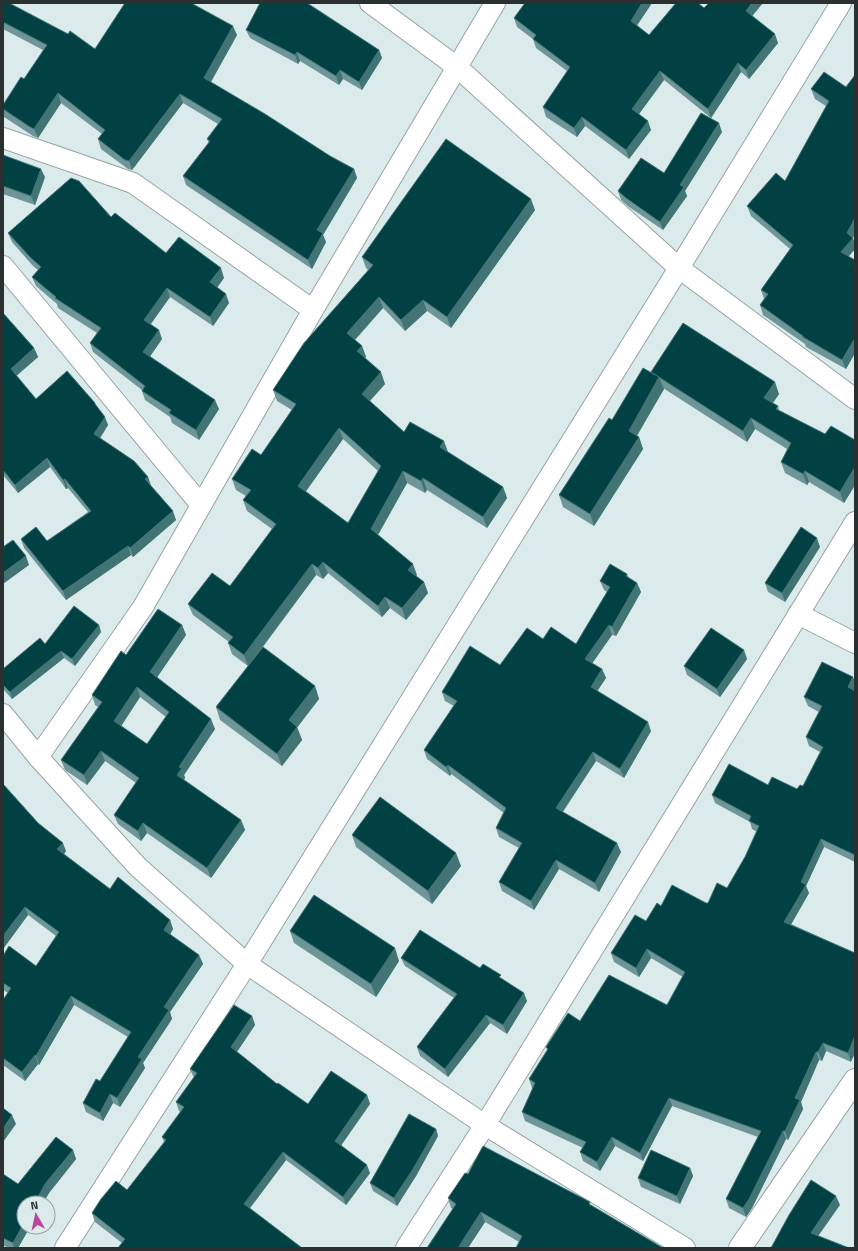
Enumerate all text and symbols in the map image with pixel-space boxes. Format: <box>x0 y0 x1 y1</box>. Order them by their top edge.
north arrow <box>16 1195 56 1235</box>
text: N <box>29 1197 39 1214</box>

